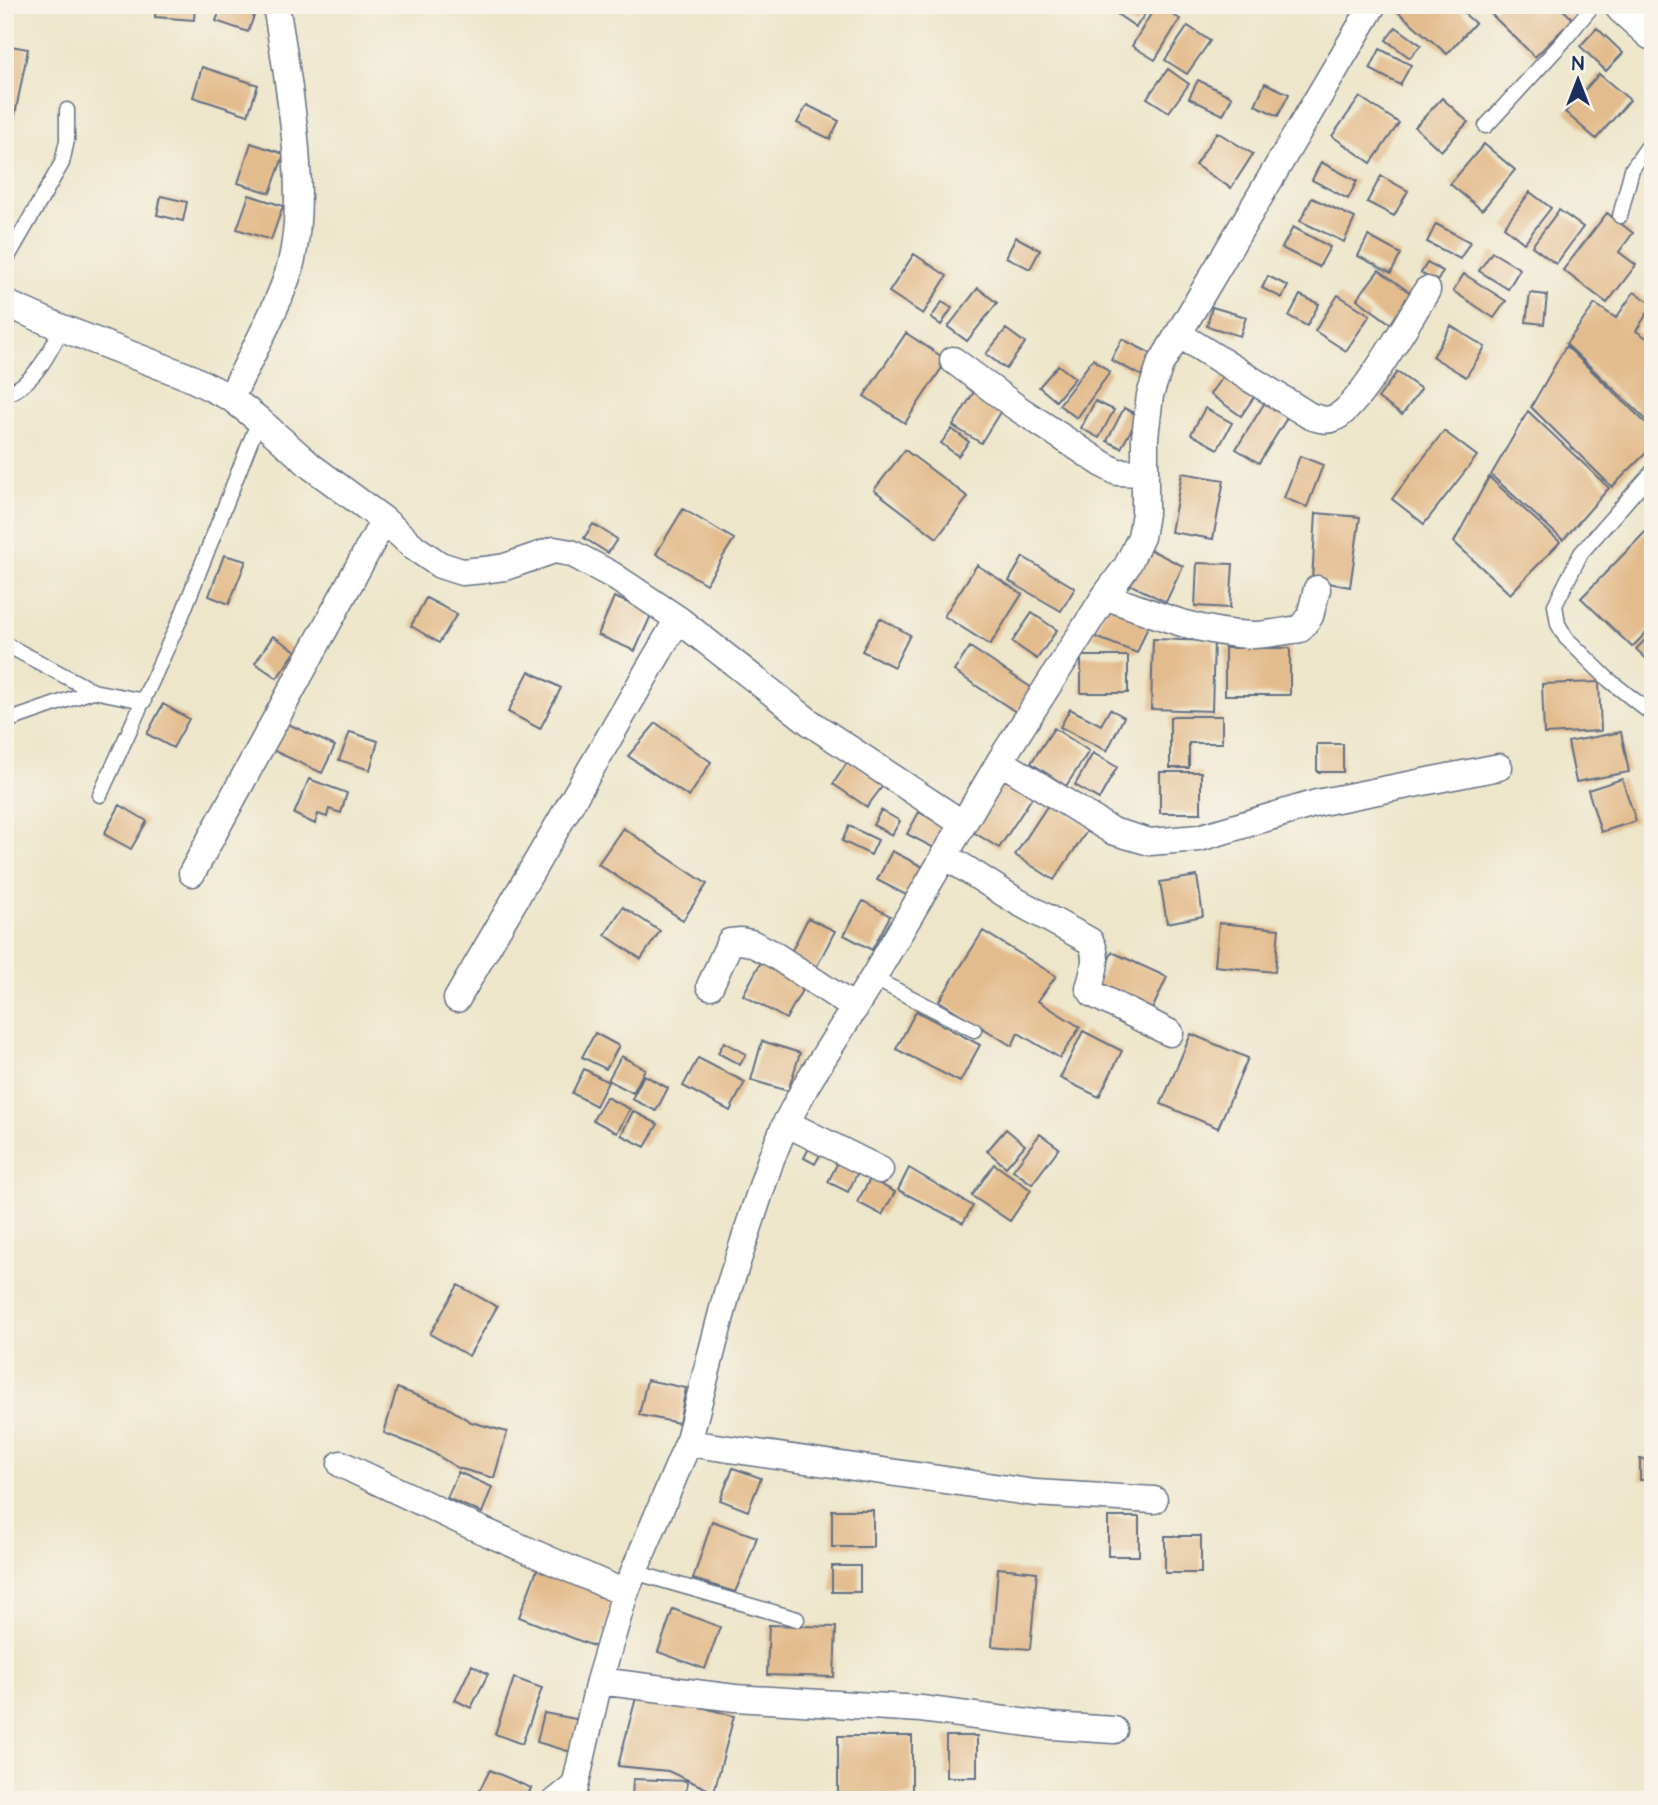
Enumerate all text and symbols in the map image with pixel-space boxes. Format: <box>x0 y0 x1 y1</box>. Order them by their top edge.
north arrow <box>1542 46 1612 116</box>
text: N <box>1572 51 1584 78</box>

